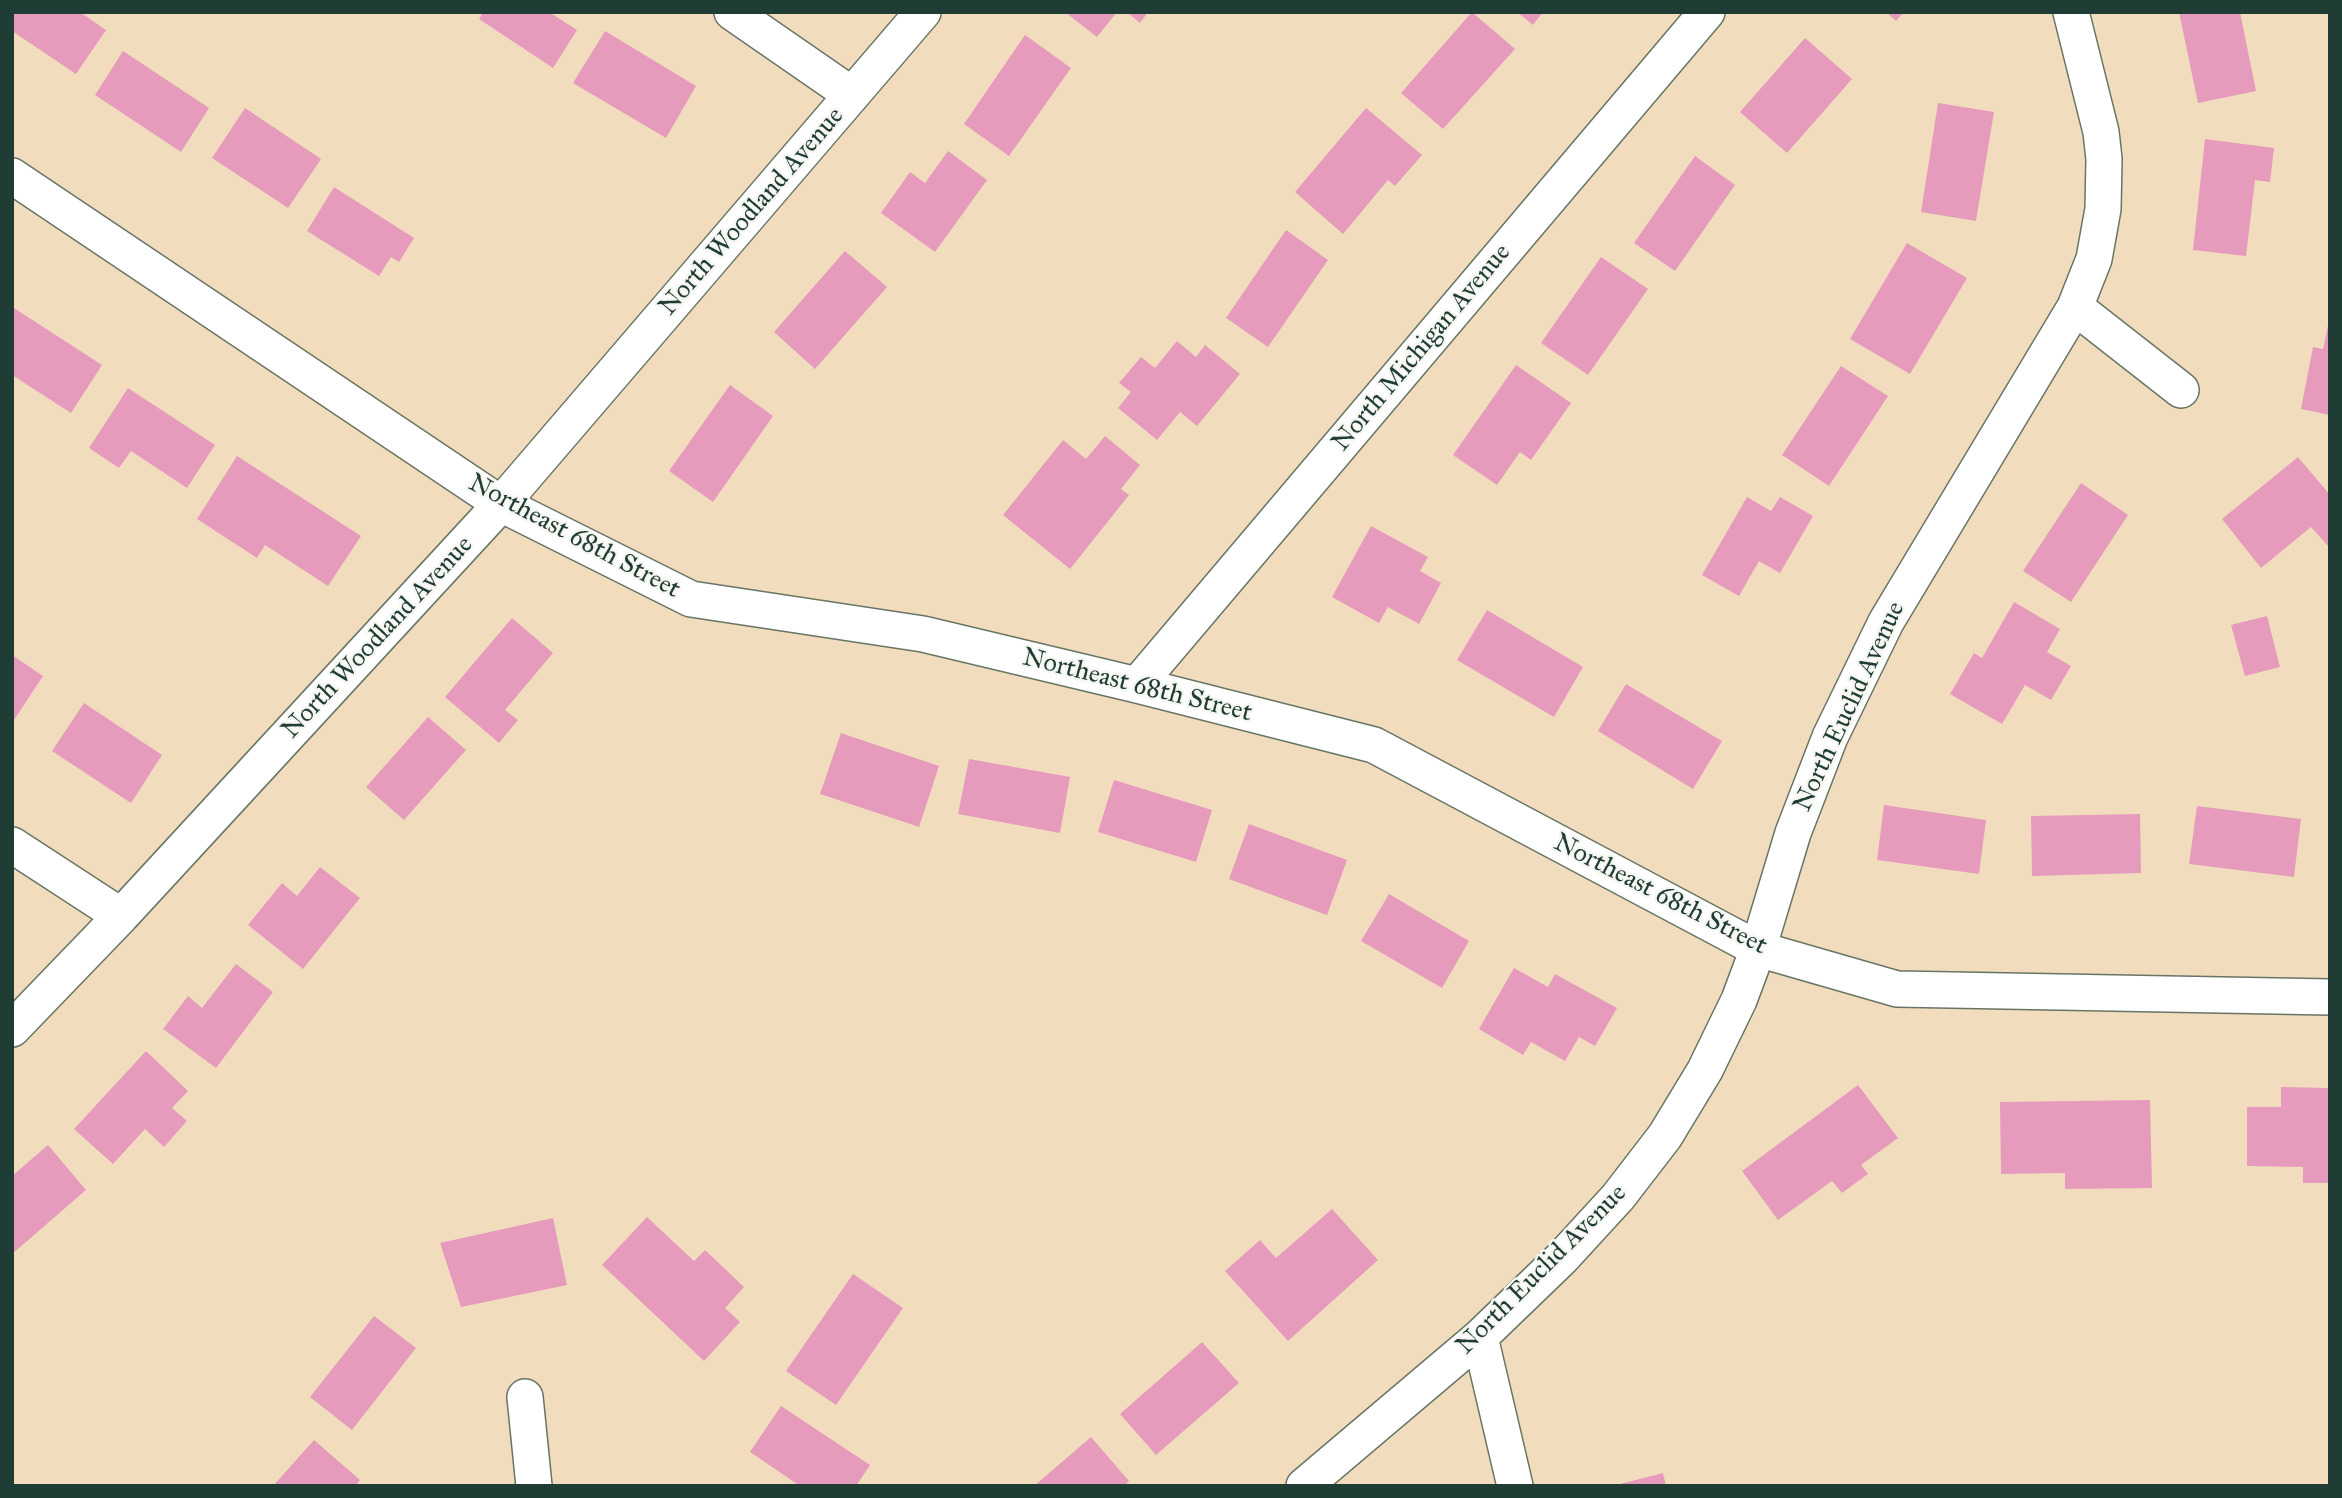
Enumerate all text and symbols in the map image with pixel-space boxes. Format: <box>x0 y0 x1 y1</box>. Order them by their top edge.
street label: North Woodland Avenue <box>653 101 851 323</box>
street label: North Michigan Avenue <box>1326 238 1518 458</box>
street label: Northeast 68th Street <box>463 468 685 606</box>
street label: North Woodland Avenue <box>276 530 480 746</box>
street label: North Euclid Avenue <box>1788 597 1912 817</box>
street label: Northeast 68th Street <box>1019 642 1255 730</box>
street label: Northeast 68th Street <box>1548 828 1772 962</box>
street label: North Euclid Avenue <box>1450 1178 1634 1362</box>

